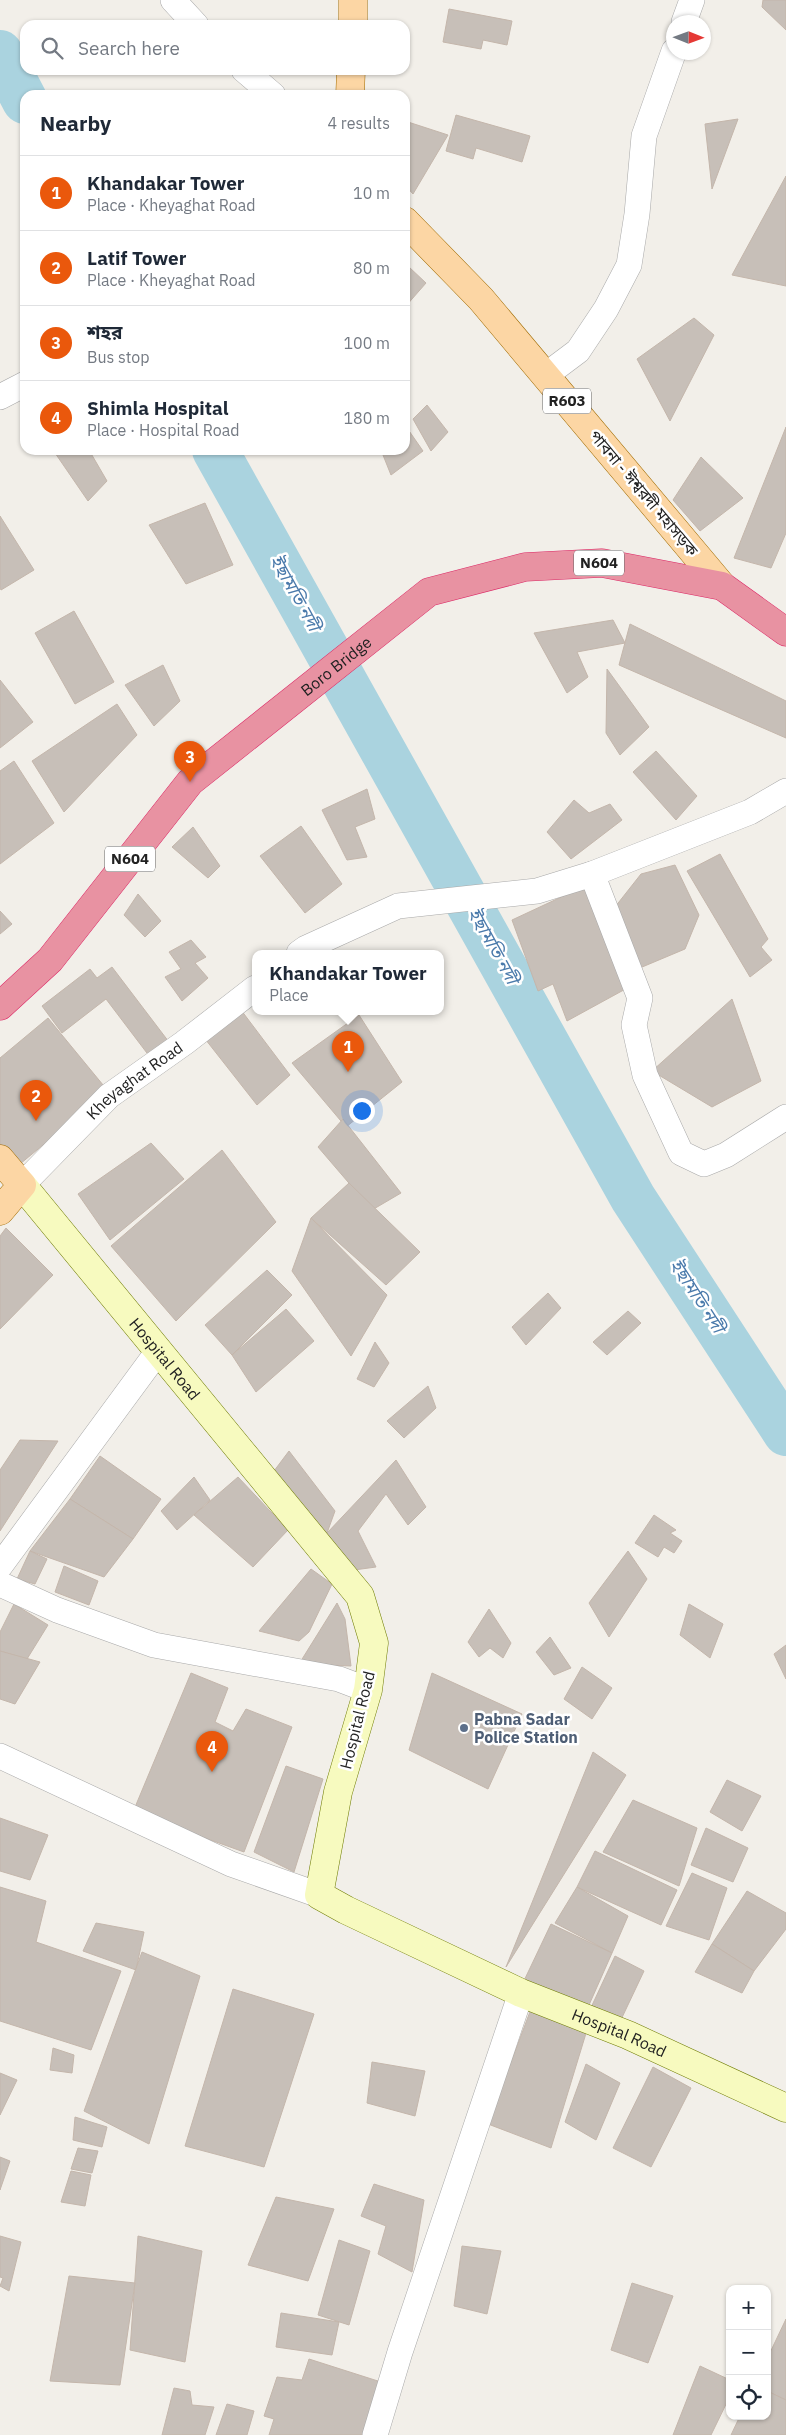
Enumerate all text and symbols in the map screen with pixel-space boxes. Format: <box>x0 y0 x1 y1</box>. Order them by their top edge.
north arrow <box>666 15 711 60</box>
search box <box>20 20 410 75</box>
icon: search <box>38 34 66 62</box>
text: Search here <box>78 36 180 60</box>
text: Nearby <box>40 109 111 137</box>
text: 4 results <box>327 113 390 133</box>
text: Khandakar Tower <box>87 171 245 195</box>
text: 1 <box>51 183 61 203</box>
text: 10 m <box>353 183 390 203</box>
text: Place · Kheyaghat Road <box>87 195 256 215</box>
text: Latif Tower <box>87 246 186 270</box>
text: 2 <box>51 258 61 278</box>
text: 80 m <box>353 258 390 278</box>
text: Place · Kheyaghat Road <box>87 270 256 290</box>
text: শহর <box>87 320 122 344</box>
text: 3 <box>51 333 61 353</box>
text: 100 m <box>343 333 390 353</box>
text: Bus stop <box>87 347 150 367</box>
road number: R603 <box>543 388 591 414</box>
text: Shimla Hospital <box>87 396 229 420</box>
text: 4 <box>51 408 61 428</box>
text: 180 m <box>343 408 390 428</box>
text: Place · Hospital Road <box>87 420 240 440</box>
street label: পাবনা - ঈশ্বরদী মহাসড়ক <box>585 426 703 561</box>
road number: N604 <box>574 550 624 576</box>
water label: ইছামতি নদী <box>265 551 327 638</box>
street label: Boro Bridge <box>297 632 376 700</box>
pin: 3 <box>174 741 206 782</box>
road number: N604 <box>105 846 155 872</box>
water label: ইছামতি নদী <box>463 904 525 991</box>
popup <box>252 950 444 1015</box>
text: Khandakar Tower <box>269 961 427 985</box>
text: Place <box>269 985 309 1005</box>
pin: 1 <box>332 1031 364 1072</box>
street label: Kheyaghat Road <box>82 1037 187 1124</box>
pin: 2 <box>20 1080 52 1121</box>
your location <box>349 1098 375 1124</box>
water label: ইছামতি নদী <box>665 1254 732 1340</box>
street label: Hospital Road <box>125 1314 205 1404</box>
street label: Hospital Road <box>335 1669 379 1771</box>
place label: Pabna Sadar Police Station <box>474 1709 578 1747</box>
marker: Pabna Sadar Police Station <box>458 1722 470 1734</box>
pin: 4 <box>196 1731 228 1772</box>
street label: Hospital Road <box>569 2004 670 2061</box>
map controls <box>726 2285 771 2420</box>
button: + <box>726 2285 771 2330</box>
button: − <box>726 2330 771 2375</box>
button: locate <box>726 2375 771 2420</box>

